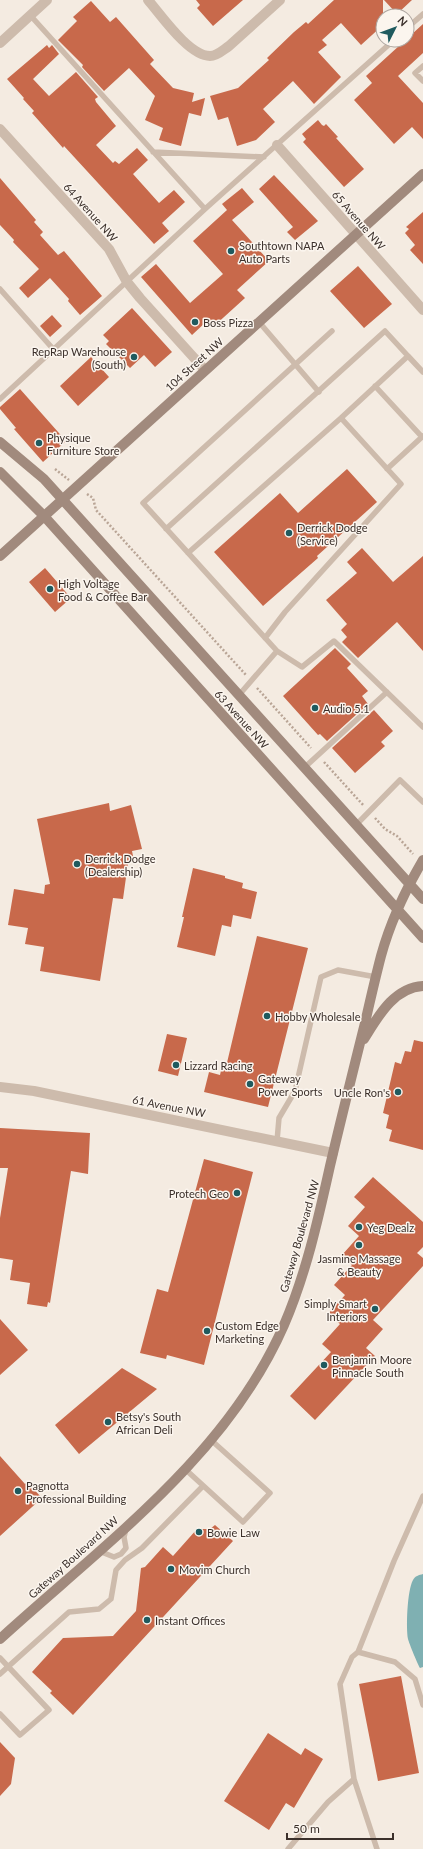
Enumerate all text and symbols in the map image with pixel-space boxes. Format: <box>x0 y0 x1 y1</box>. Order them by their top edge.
north arrow <box>375 8 415 48</box>
text: N <box>395 13 410 28</box>
street label: 64 Avenue NW <box>61 180 121 244</box>
street label: 65 Avenue NW <box>330 188 389 253</box>
place label: Southtown NAPA Auto Parts <box>239 239 325 265</box>
marker: Southtown NAPA Auto Parts <box>226 246 236 256</box>
place label: Boss Pizza <box>203 316 253 329</box>
marker: Boss Pizza <box>190 317 200 327</box>
street label: 104 Street NW <box>162 334 226 393</box>
place label: RepRap Warehouse (South) <box>32 345 126 371</box>
marker: RepRap Warehouse (South) <box>129 352 139 362</box>
place label: Physique Furniture Store <box>47 431 120 457</box>
marker: Physique Furniture Store <box>34 438 44 448</box>
place label: Derrick Dodge (Service) <box>297 521 368 547</box>
marker: Derrick Dodge (Service) <box>284 528 294 538</box>
place label: High Voltage Food & Coffee Bar <box>58 577 147 603</box>
marker: High Voltage Food & Coffee Bar <box>45 584 55 594</box>
street label: 63 Avenue NW <box>212 687 272 751</box>
place label: Audio 5.1 <box>323 702 370 715</box>
marker: Audio 5.1 <box>310 703 320 713</box>
place label: Derrick Dodge (Dealership) <box>85 852 156 878</box>
marker: Derrick Dodge (Dealership) <box>72 859 82 869</box>
place label: Hobby Wholesale <box>275 1010 361 1023</box>
marker: Hobby Wholesale <box>262 1011 272 1021</box>
place label: Lizzard Racing <box>184 1059 253 1072</box>
marker: Lizzard Racing <box>171 1060 181 1070</box>
place label: Gateway Power Sports <box>258 1072 323 1098</box>
marker: Gateway Power Sports <box>245 1079 255 1089</box>
place label: Uncle Ron's <box>334 1086 390 1099</box>
marker: Uncle Ron's <box>393 1087 403 1097</box>
street label: 61 Avenue NW <box>131 1093 207 1120</box>
street label: Gateway Boulevard NW <box>277 1178 321 1294</box>
place label: Protech Geo <box>169 1187 229 1200</box>
marker: Protech Geo <box>232 1188 242 1198</box>
place label: Yeg Dealz <box>367 1221 414 1234</box>
marker: Yeg Dealz <box>354 1222 364 1232</box>
marker: Jasmine Massage & Beauty <box>354 1240 364 1250</box>
place label: Jasmine Massage & Beauty <box>317 1252 401 1278</box>
place label: Simply Smart Interiors <box>304 1297 367 1323</box>
marker: Simply Smart Interiors <box>370 1304 380 1314</box>
place label: Custom Edge Marketing <box>215 1319 279 1345</box>
marker: Custom Edge Marketing <box>202 1326 212 1336</box>
place label: Benjamin Moore Pinnacle South <box>332 1353 412 1379</box>
marker: Benjamin Moore Pinnacle South <box>319 1360 329 1370</box>
place label: Betsy's South African Deli <box>116 1410 181 1436</box>
marker: Betsy's South African Deli <box>103 1417 113 1427</box>
place label: Pagnotta Professional Building <box>26 1479 127 1505</box>
marker: Pagnotta Professional Building <box>13 1486 23 1496</box>
street label: Gateway Boulevard NW <box>25 1513 121 1601</box>
place label: Bowie Law <box>207 1526 260 1539</box>
marker: Bowie Law <box>194 1527 204 1537</box>
place label: Movim Church <box>179 1563 250 1576</box>
marker: Movim Church <box>166 1564 176 1574</box>
place label: Instant Offices <box>155 1614 226 1627</box>
marker: Instant Offices <box>142 1615 152 1625</box>
scale bar <box>287 1815 393 1841</box>
text: 50 m <box>293 1821 320 1836</box>

